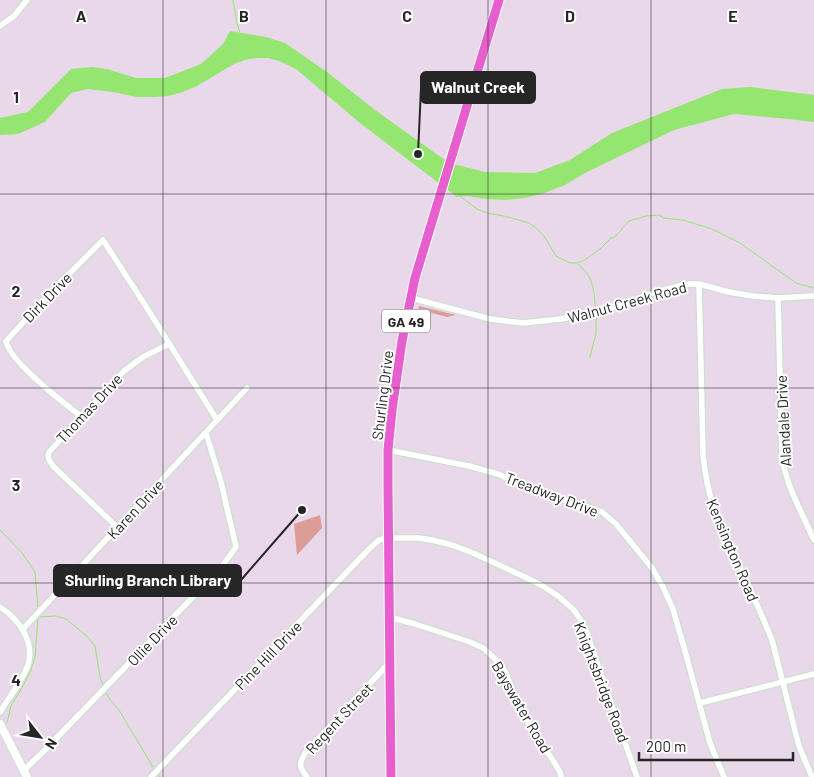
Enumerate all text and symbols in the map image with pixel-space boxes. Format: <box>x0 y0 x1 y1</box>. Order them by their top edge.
text: A <box>76 6 87 25</box>
text: B <box>239 6 249 25</box>
text: C <box>402 6 412 25</box>
text: D <box>565 6 575 25</box>
text: E <box>728 6 738 25</box>
callout: Walnut Creek <box>421 72 535 103</box>
text: Walnut Creek <box>431 77 525 96</box>
text: 1 <box>13 87 19 106</box>
street label: Dirk Drive <box>19 268 75 326</box>
street label: Walnut Creek Road <box>566 277 688 327</box>
text: 2 <box>12 281 21 300</box>
road number: GA 49 <box>382 310 430 332</box>
street label: Shurling Drive <box>368 349 396 441</box>
street label: Thomas Drive <box>52 370 126 446</box>
street label: Alandale Drive <box>772 375 794 467</box>
street label: Treadway Drive <box>503 468 601 520</box>
text: 3 <box>12 475 20 494</box>
street label: Karen Drive <box>103 476 167 542</box>
street label: Kensington Road <box>703 496 763 604</box>
callout: Shurling Branch Library <box>54 565 241 596</box>
text: Shurling Branch Library <box>65 570 231 589</box>
street label: Ollie Drive <box>123 611 181 669</box>
street label: Pine Hill Drive <box>231 617 305 693</box>
street label: Knightsbridge Road <box>571 619 633 745</box>
street label: Bayswater Road <box>488 658 556 756</box>
text: 4 <box>11 670 21 689</box>
street label: Regent Street <box>302 679 376 757</box>
north arrow <box>15 712 65 762</box>
scale bar <box>639 730 793 762</box>
text: N <box>42 736 61 752</box>
text: 200 m <box>646 737 686 755</box>

